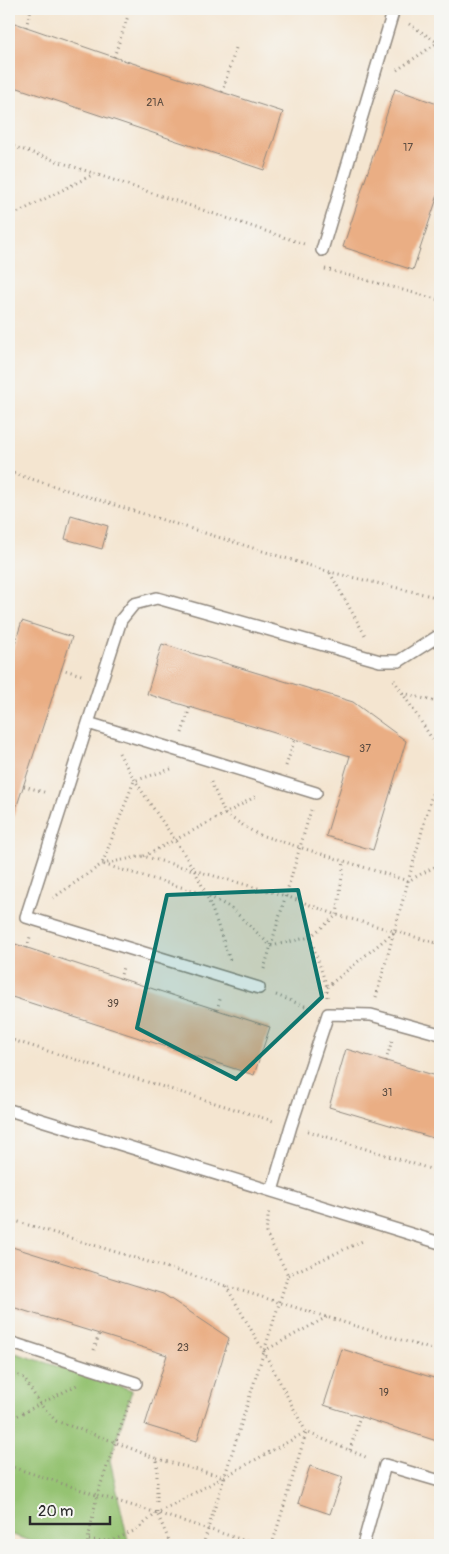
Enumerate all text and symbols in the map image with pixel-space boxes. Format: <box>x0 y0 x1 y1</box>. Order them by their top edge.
house number: 21А <box>146 96 164 109</box>
house number: 17 <box>403 141 413 154</box>
house number: 37 <box>359 742 371 755</box>
house number: 39 <box>107 997 119 1010</box>
house number: 31 <box>382 1086 392 1099</box>
house number: 23 <box>177 1341 189 1354</box>
house number: 19 <box>379 1386 389 1399</box>
scale bar <box>30 1494 110 1526</box>
text: 20 m <box>38 1502 73 1521</box>

